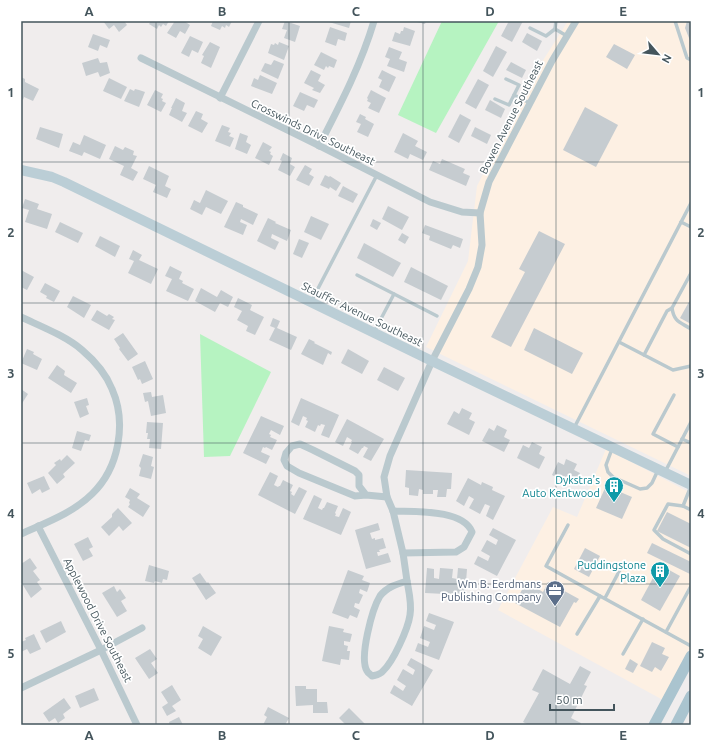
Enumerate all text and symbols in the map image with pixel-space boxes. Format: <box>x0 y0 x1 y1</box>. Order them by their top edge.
text: A <box>84 4 94 18</box>
text: B <box>218 4 227 18</box>
text: C <box>352 4 361 18</box>
text: D <box>485 4 495 18</box>
text: E <box>619 4 627 18</box>
north arrow <box>638 34 678 74</box>
text: N <box>660 52 674 65</box>
street label: Bowen Avenue Southeast <box>477 57 545 176</box>
text: 1 <box>7 85 15 99</box>
text: 1 <box>697 85 705 99</box>
street label: Crosswinds Drive Southeast <box>249 97 378 168</box>
text: 2 <box>7 225 15 239</box>
text: 2 <box>697 225 705 239</box>
street label: Stauffer Avenue Southeast <box>300 280 425 349</box>
text: 3 <box>7 366 15 380</box>
text: 3 <box>697 366 705 380</box>
place label: Dykstra's Auto Kentwood <box>522 474 600 499</box>
building icon: Dykstra's Auto Kentwood <box>603 475 625 503</box>
text: 4 <box>7 506 15 520</box>
text: 4 <box>697 506 705 520</box>
street label: Applewood Drive Southeast <box>61 556 135 685</box>
place label: Puddingstone Plaza <box>577 559 646 584</box>
building icon: Puddingstone Plaza <box>649 560 671 588</box>
place label: Wm B. Eerdmans Publishing Company <box>441 578 542 603</box>
office icon: Wm B. Eerdmans Publishing Company <box>544 579 566 607</box>
text: 5 <box>7 646 15 660</box>
text: 5 <box>697 646 705 660</box>
scale bar <box>550 686 614 712</box>
text: 50 m <box>556 693 583 706</box>
text: A <box>84 728 94 742</box>
text: B <box>218 728 227 742</box>
text: C <box>352 728 361 742</box>
text: D <box>485 728 495 742</box>
text: E <box>619 728 627 742</box>

